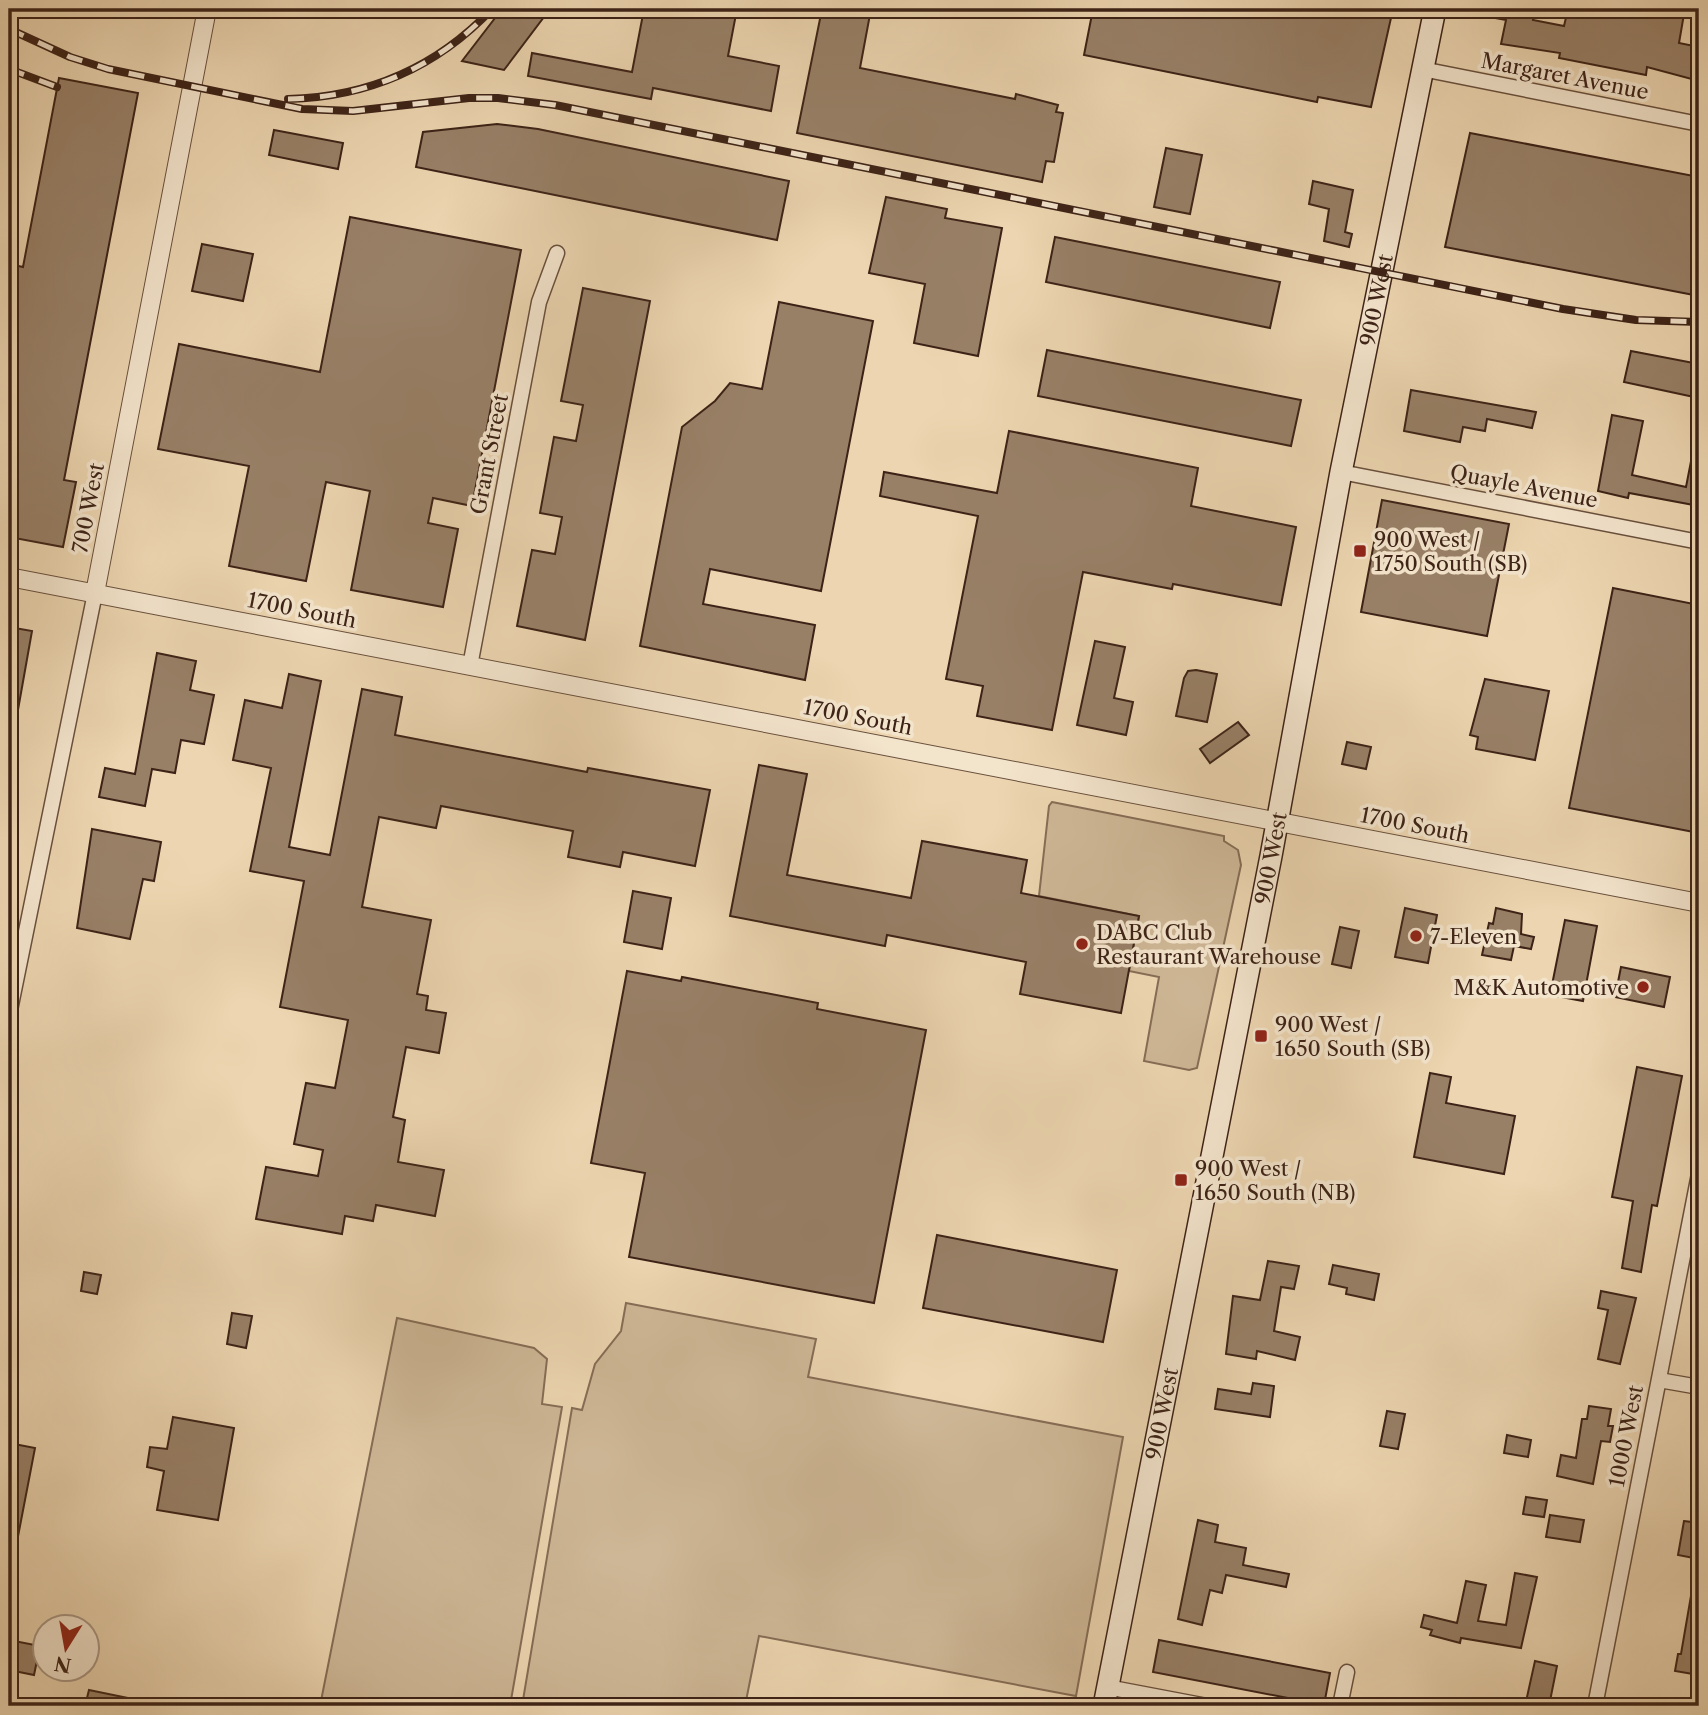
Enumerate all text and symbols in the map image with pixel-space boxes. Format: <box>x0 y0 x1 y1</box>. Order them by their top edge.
street label: Margaret Avenue <box>1479 48 1651 104</box>
street label: 900 West <box>1354 251 1398 348</box>
street label: Grant Street <box>465 391 513 516</box>
street label: Quayle Avenue <box>1448 459 1600 513</box>
street label: 700 West <box>67 460 109 555</box>
place label: 900 West / 1750 South (SB) <box>1374 527 1527 576</box>
marker: 900 West / 1750 South (SB) <box>1352 543 1368 559</box>
street label: 1700 South <box>245 587 359 633</box>
street label: 1700 South <box>801 694 915 740</box>
street label: 1700 South <box>1358 802 1472 848</box>
street label: 900 West <box>1249 810 1291 906</box>
place label: DABC Club Restaurant Warehouse <box>1096 920 1321 969</box>
place label: 7-Eleven <box>1430 924 1517 949</box>
marker: 7-Eleven <box>1408 928 1424 944</box>
marker: DABC Club Restaurant Warehouse <box>1074 936 1090 952</box>
place label: M&K Automotive <box>1454 975 1629 1000</box>
marker: M&K Automotive <box>1635 979 1651 995</box>
place label: 900 West / 1650 South (SB) <box>1275 1012 1430 1061</box>
marker: 900 West / 1650 South (SB) <box>1253 1028 1269 1044</box>
place label: 900 West / 1650 South (NB) <box>1195 1156 1355 1205</box>
marker: 900 West / 1650 South (NB) <box>1173 1172 1189 1188</box>
street label: 900 West <box>1140 1365 1183 1462</box>
street label: 1000 West <box>1604 1383 1648 1489</box>
north arrow <box>32 1614 102 1684</box>
text: N <box>53 1651 73 1677</box>

